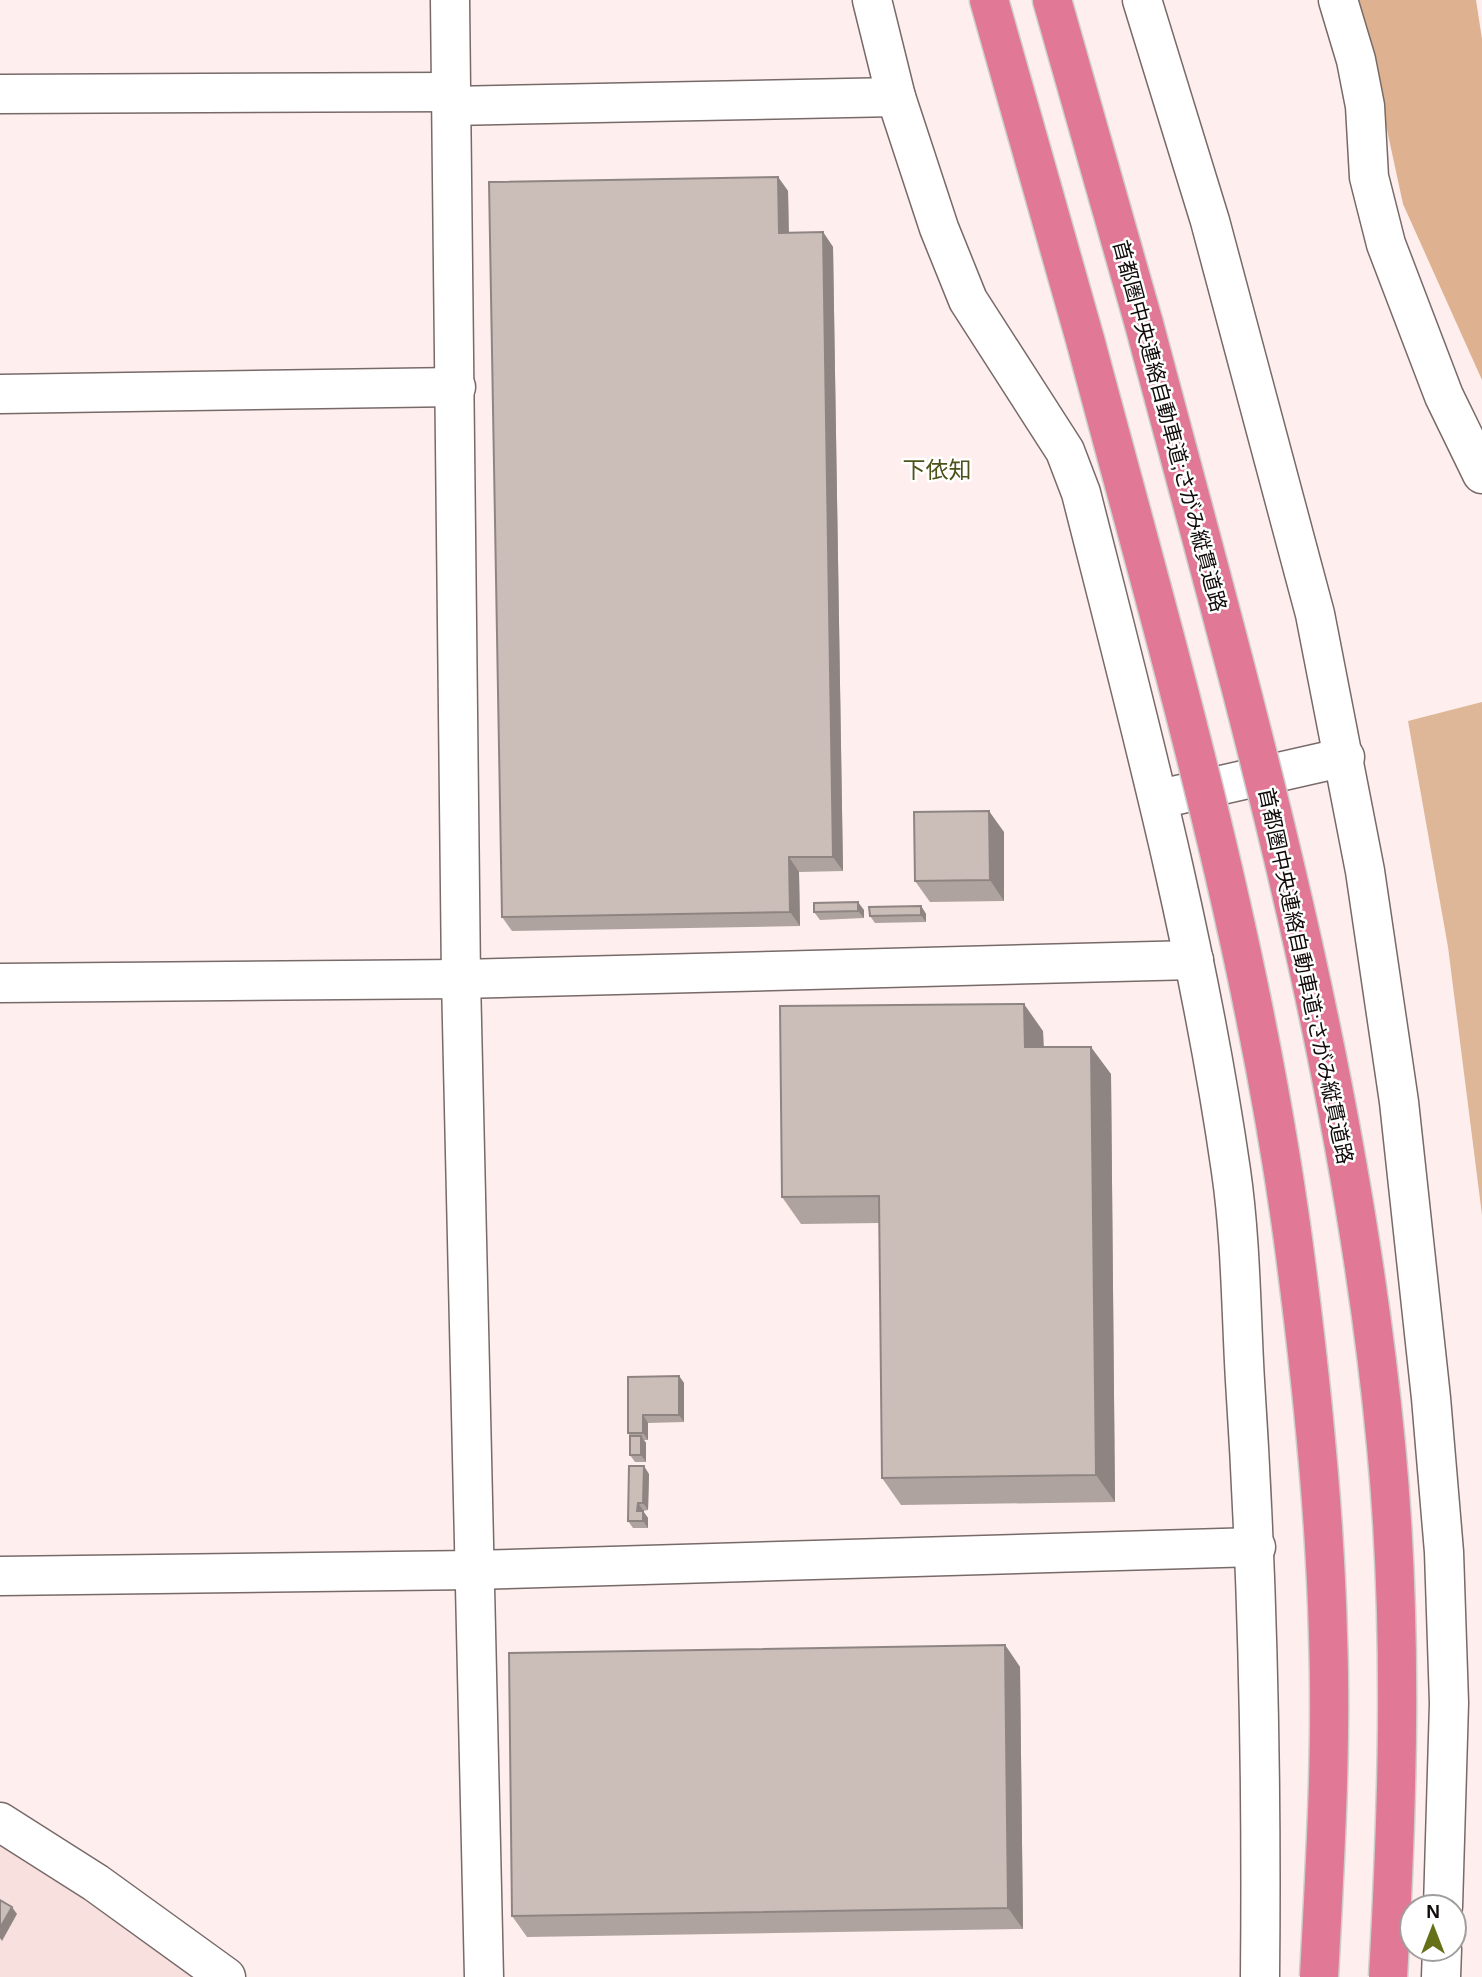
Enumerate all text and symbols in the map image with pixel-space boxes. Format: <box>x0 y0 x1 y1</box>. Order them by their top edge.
street label: 首都圏中央連絡自動車道;さがみ縦貫道路 <box>1109 238 1231 614</box>
district label: 下依知 <box>903 457 972 483</box>
street label: 首都圏中央連絡自動車道;さがみ縦貫道路 <box>1255 786 1357 1166</box>
north arrow <box>1398 1893 1468 1963</box>
text: N <box>1426 1901 1440 1922</box>

